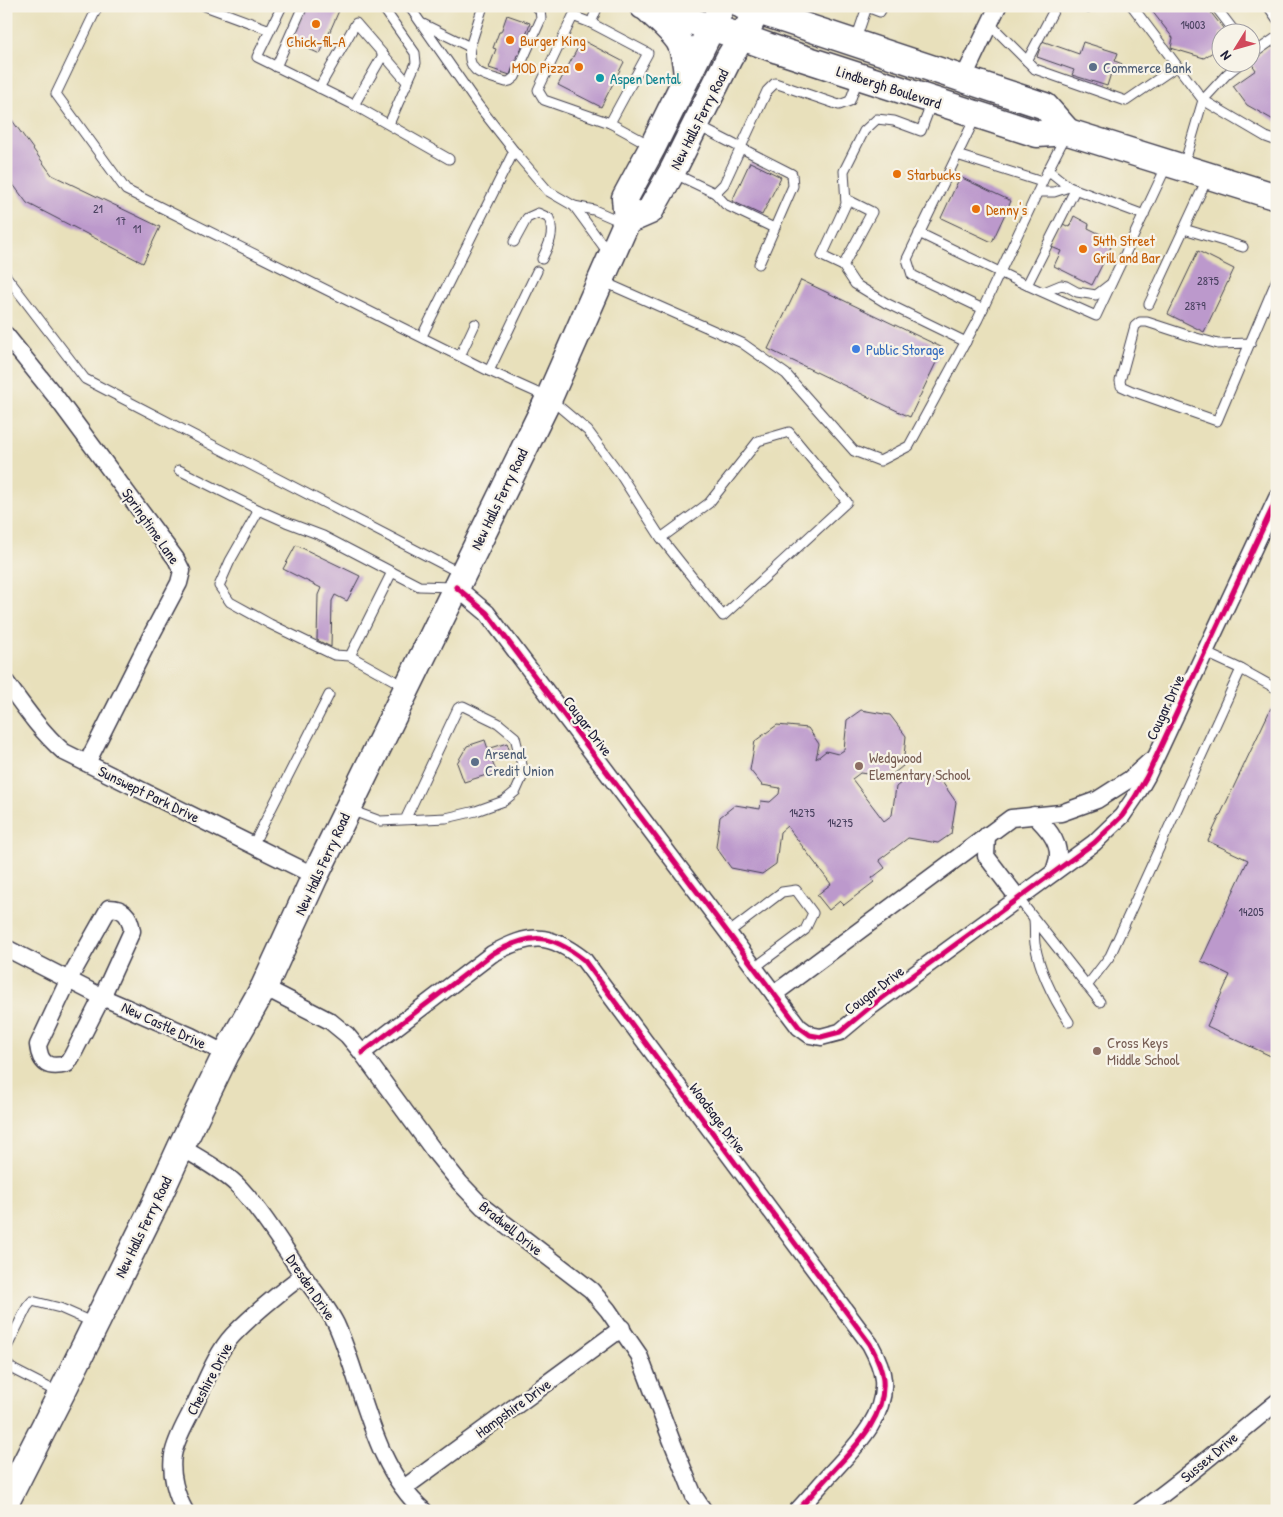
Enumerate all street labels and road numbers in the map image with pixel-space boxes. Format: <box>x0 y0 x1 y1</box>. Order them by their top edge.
street label: Lindbergh Boulevard <box>834 60 944 114</box>
street label: New Halls Ferry Road <box>665 65 733 173</box>
street label: New Halls Ferry Road <box>465 445 533 553</box>
street label: Springtime Lane <box>117 484 185 568</box>
street label: Cougar Drive <box>1141 671 1189 743</box>
street label: Cougar Drive <box>558 692 618 760</box>
street label: Sunswept Park Drive <box>95 760 203 828</box>
street label: New Halls Ferry Road <box>289 809 355 918</box>
street label: Cougar Drive <box>840 960 908 1020</box>
street label: New Castle Drive <box>118 996 210 1054</box>
street label: Woodsage Drive <box>685 1078 751 1158</box>
street label: New Halls Ferry Road <box>109 1173 177 1281</box>
street label: Bradwell Drive <box>475 1196 547 1260</box>
street label: Dresden Drive <box>281 1250 341 1324</box>
street label: Cheshire Drive <box>181 1339 237 1419</box>
street label: Hampshire Drive <box>471 1374 555 1442</box>
street label: Sussex Drive <box>1176 1427 1242 1487</box>

